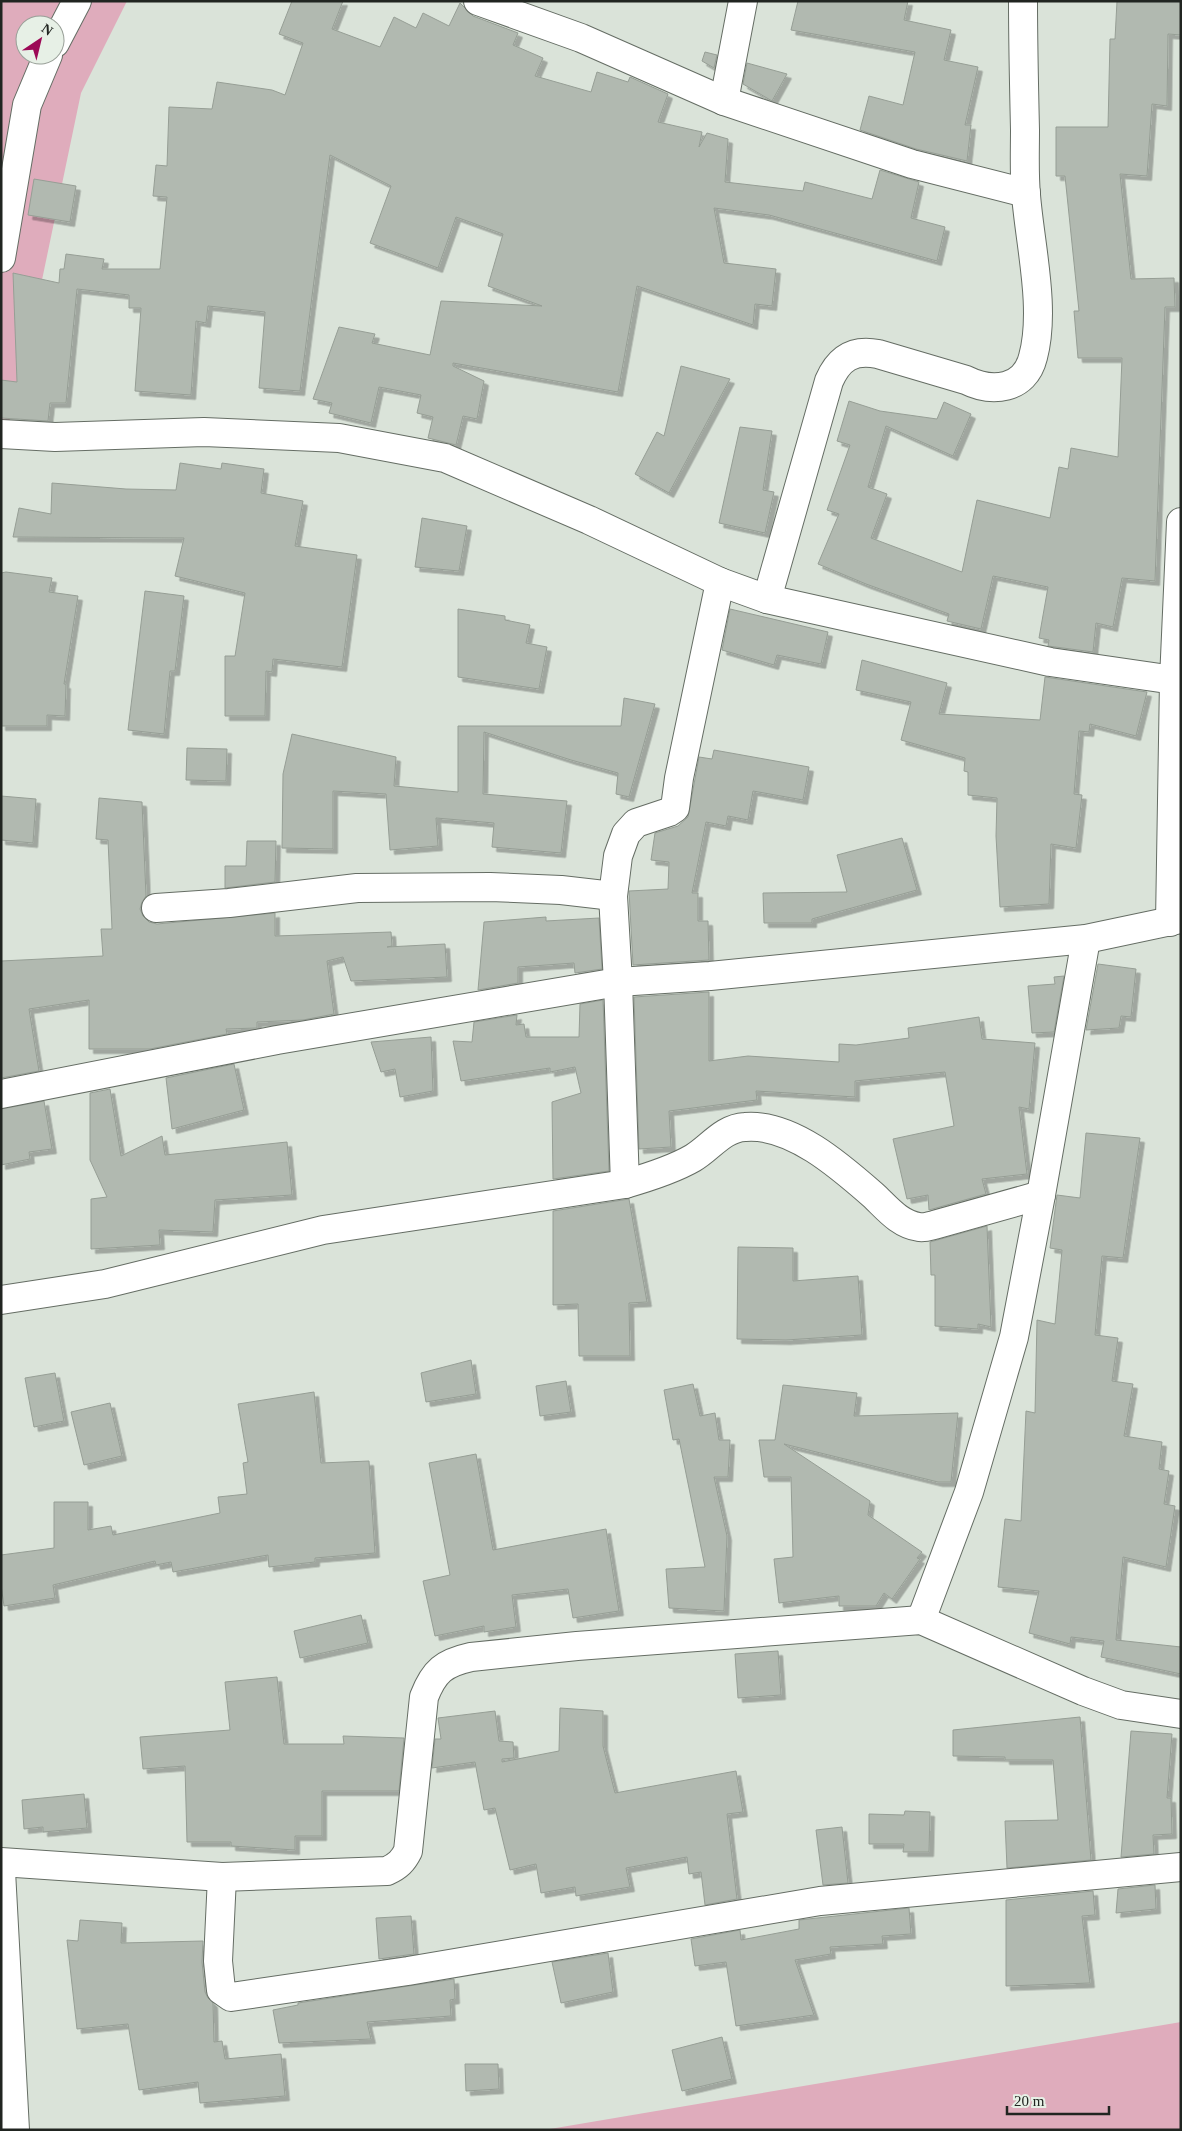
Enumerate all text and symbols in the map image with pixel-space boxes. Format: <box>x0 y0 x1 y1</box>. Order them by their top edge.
north arrow <box>15 15 65 65</box>
text: N <box>39 21 56 39</box>
scale bar <box>1007 2084 1110 2116</box>
text: 20 m <box>1014 2093 1045 2109</box>

